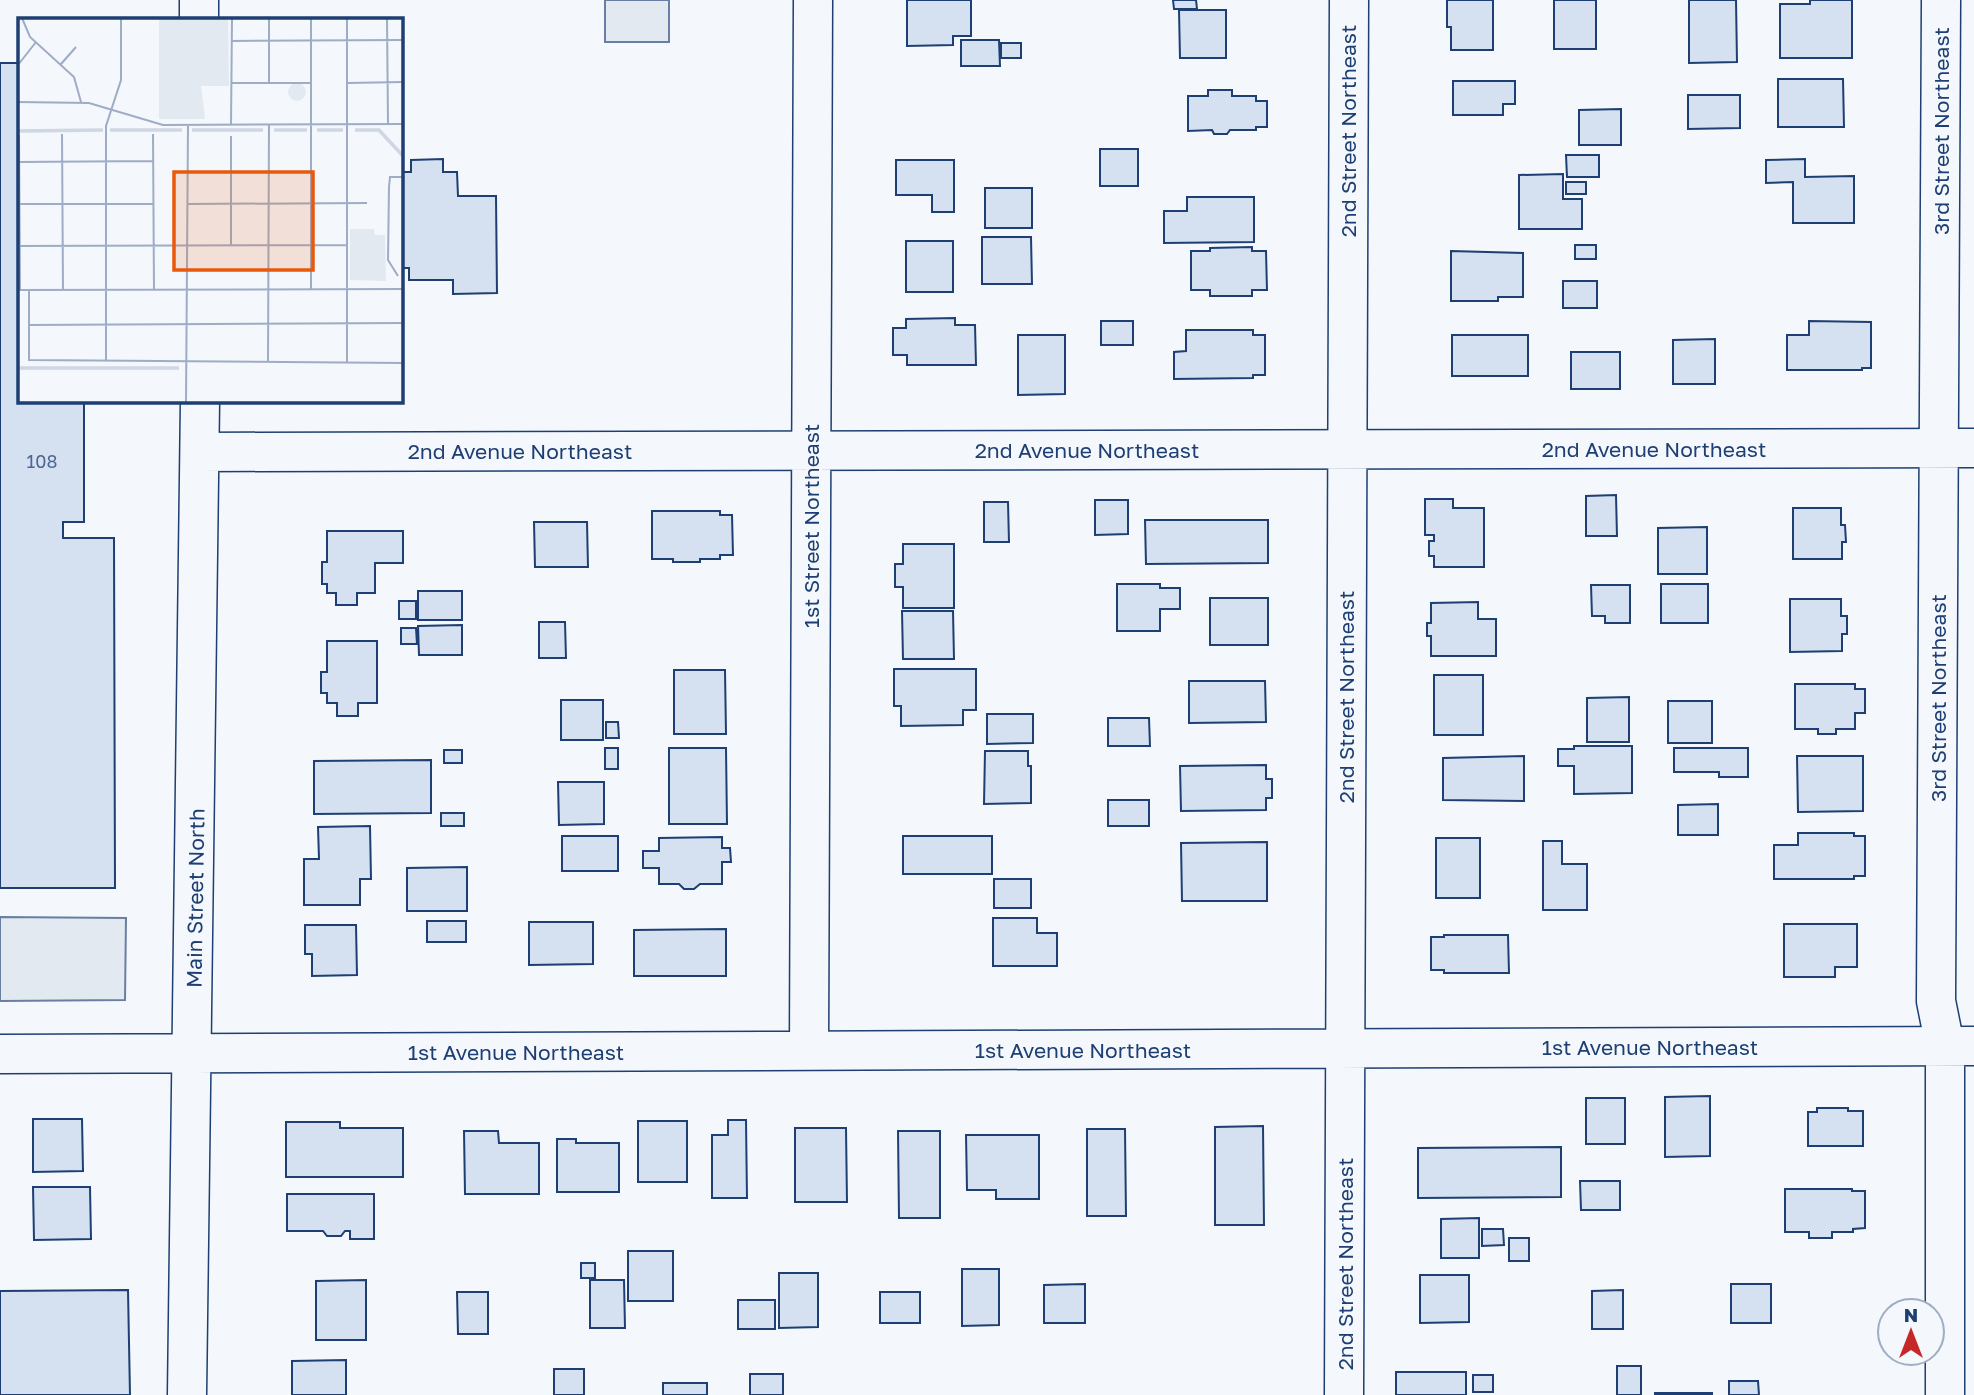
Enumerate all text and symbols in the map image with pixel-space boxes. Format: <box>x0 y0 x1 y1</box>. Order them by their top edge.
inset map <box>18 18 402 402</box>
street label: 2nd Street Northeast <box>1335 25 1361 237</box>
street label: 3rd Street Northeast <box>1928 27 1954 235</box>
street label: 1st Street Northeast <box>798 424 824 628</box>
street label: 2nd Avenue Northeast <box>1542 436 1766 462</box>
street label: 2nd Avenue Northeast <box>975 437 1199 463</box>
street label: 2nd Avenue Northeast <box>408 438 632 464</box>
house number: 108 <box>27 450 57 472</box>
street label: 2nd Street Northeast <box>1333 591 1359 803</box>
street label: 3rd Street Northeast <box>1925 594 1951 802</box>
street label: Main Street North <box>180 808 210 988</box>
street label: 1st Avenue Northeast <box>1542 1034 1758 1060</box>
street label: 1st Avenue Northeast <box>975 1037 1191 1063</box>
street label: 1st Avenue Northeast <box>408 1039 624 1065</box>
street label: 2nd Street Northeast <box>1332 1158 1358 1370</box>
north arrow <box>1876 1297 1946 1367</box>
text: N <box>1904 1303 1918 1326</box>

